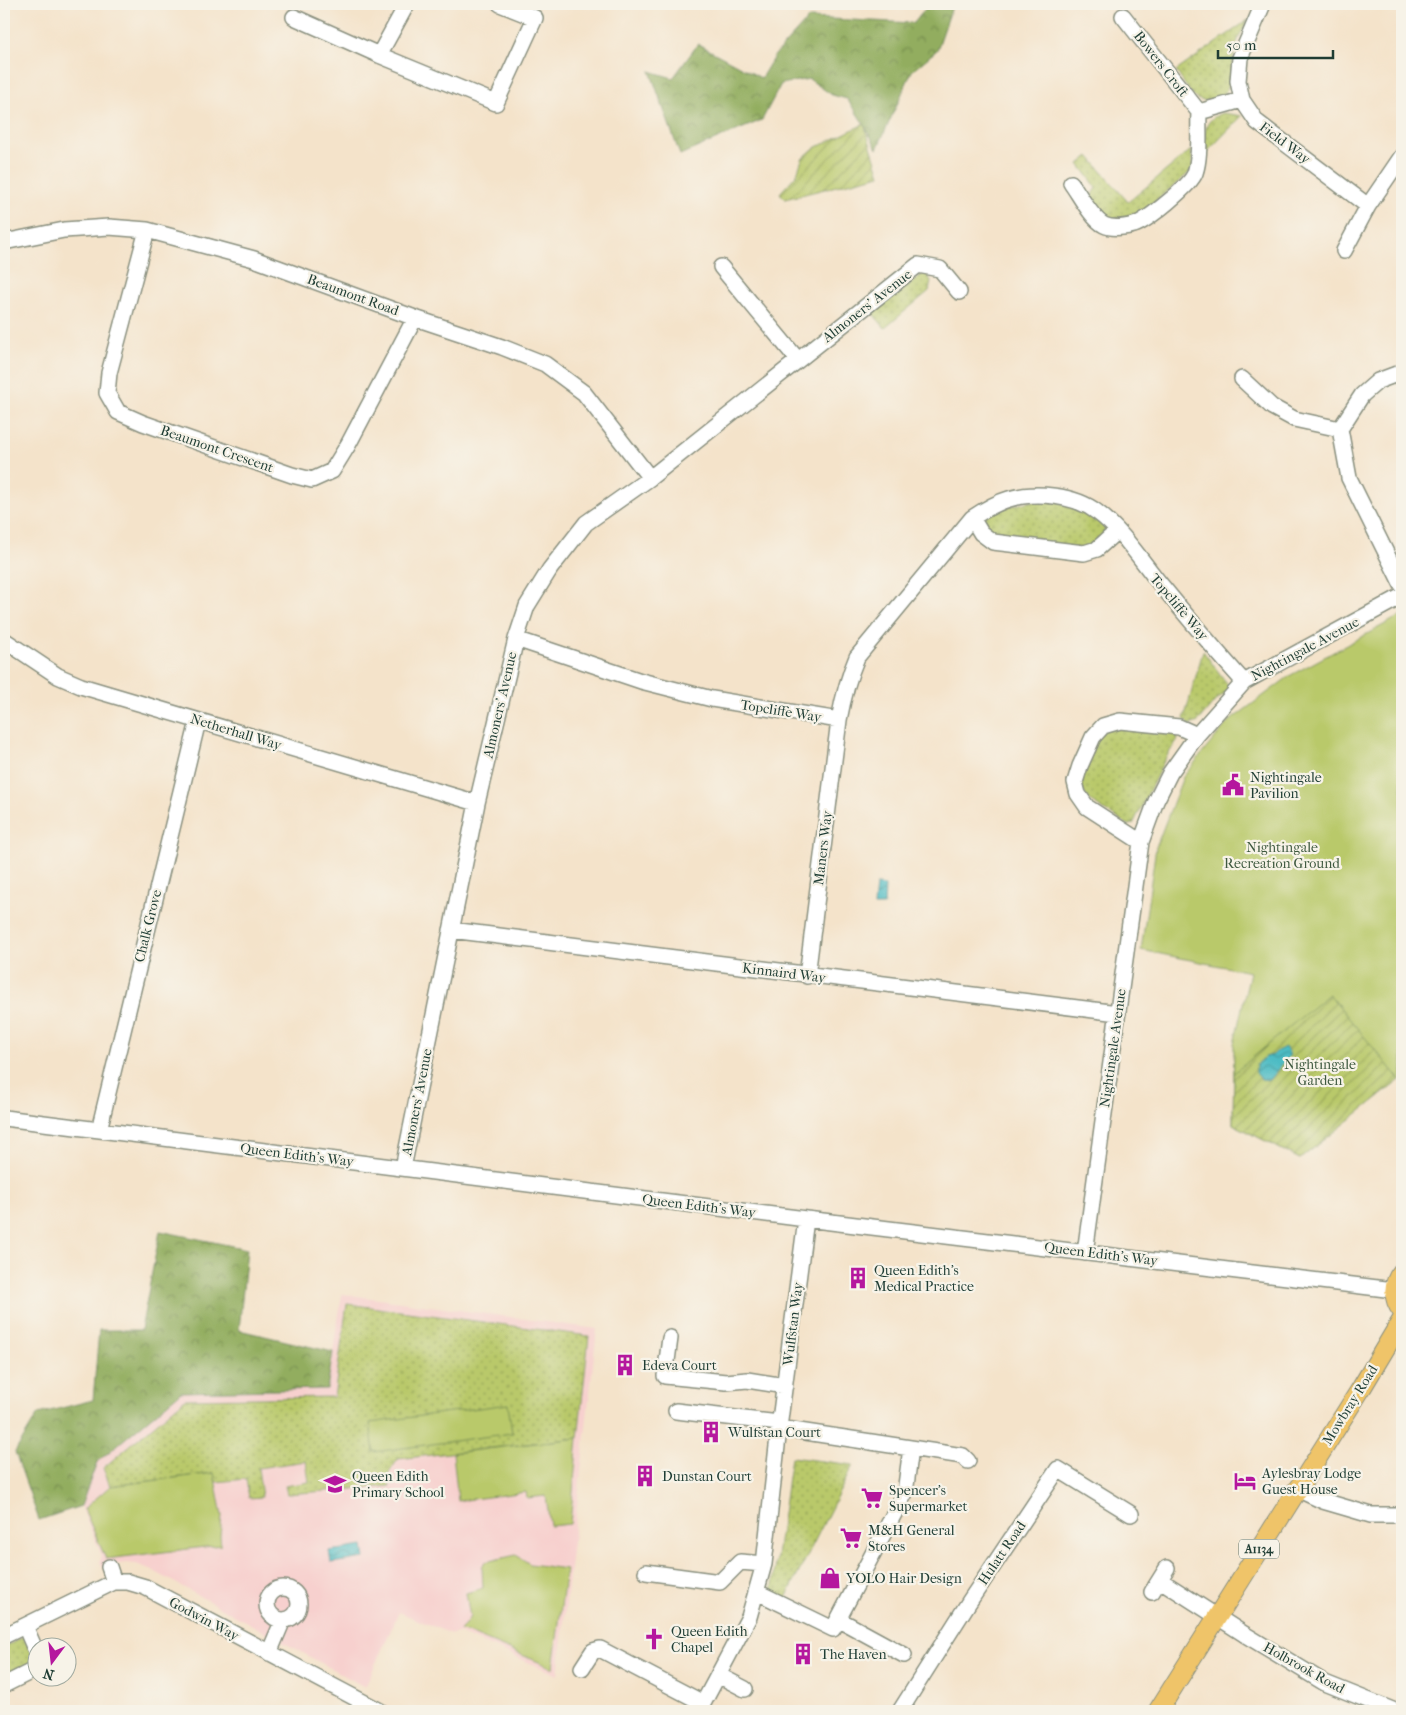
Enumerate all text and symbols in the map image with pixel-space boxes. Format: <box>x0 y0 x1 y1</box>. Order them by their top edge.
street label: Bowers Croft <box>1130 28 1192 100</box>
scale bar <box>1218 28 1334 60</box>
text: 50 m <box>1226 36 1257 54</box>
street label: Field Way <box>1256 118 1314 168</box>
street label: Almoners' Avenue <box>818 266 915 347</box>
street label: Beaumont Road <box>305 271 401 320</box>
street label: Beaumont Crescent <box>158 422 276 476</box>
street label: Topcliffe Way <box>1146 570 1212 644</box>
street label: Nightingale Avenue <box>1248 613 1362 685</box>
street label: Almoners' Avenue <box>479 650 521 761</box>
street label: Topcliffe Way <box>739 696 823 726</box>
street label: Netherhall Way <box>188 710 284 754</box>
place label: Nightingale Pavilion <box>1250 769 1322 802</box>
public building icon: Nightingale Pavilion <box>1220 772 1246 798</box>
street label: Maners Way <box>810 809 836 886</box>
park label: Nightingale Recreation Ground <box>1224 839 1340 872</box>
street label: Chalk Grove <box>131 888 165 964</box>
street label: Kinnaird Way <box>741 959 827 987</box>
street label: Nightingale Avenue <box>1096 987 1130 1109</box>
street label: Almoners' Avenue <box>398 1047 436 1158</box>
park label: Nightingale Garden <box>1284 1056 1356 1089</box>
street label: Queen Edith's Way <box>239 1140 355 1170</box>
street label: Queen Edith's Way <box>641 1191 757 1221</box>
street label: Queen Edith's Way <box>1043 1239 1159 1269</box>
place label: Queen Edith's Medical Practice <box>874 1262 974 1295</box>
building icon: Queen Edith's Medical Practice <box>845 1265 871 1291</box>
street label: Wulfstan Way <box>779 1281 807 1368</box>
building icon: Edeva Court <box>612 1352 638 1378</box>
place label: Edeva Court <box>642 1357 717 1374</box>
street label: Mowbray Road <box>1319 1362 1382 1448</box>
building icon: Wulfstan Court <box>698 1419 724 1445</box>
place label: Wulfstan Court <box>727 1424 821 1441</box>
building icon: Dunstan Court <box>632 1463 658 1489</box>
place label: Aylesbray Lodge Guest House <box>1261 1465 1361 1498</box>
place label: Queen Edith Primary School <box>352 1468 444 1501</box>
place label: Dunstan Court <box>662 1468 752 1485</box>
hotel icon: Aylesbray Lodge Guest House <box>1232 1468 1258 1494</box>
school or university icon: Queen Edith Primary School <box>322 1471 348 1497</box>
place label: Spencer's Supermarket <box>889 1482 967 1515</box>
supermarket icon: Spencer's Supermarket <box>859 1485 885 1511</box>
street label: Hulatt Road <box>974 1518 1030 1588</box>
place label: M&H General Stores <box>868 1522 955 1555</box>
supermarket icon: M&H General Stores <box>838 1525 864 1551</box>
road number: A1134 <box>1239 1540 1279 1558</box>
shop icon: YOLO Hair Design <box>817 1565 843 1591</box>
place label: YOLO Hair Design <box>845 1570 962 1587</box>
street label: Godwin Way <box>166 1593 242 1645</box>
place label: Queen Edith Chapel <box>671 1623 748 1656</box>
church icon: Queen Edith Chapel <box>641 1626 667 1652</box>
north arrow <box>28 1638 78 1688</box>
street label: Holbrook Road <box>1260 1639 1348 1697</box>
building icon: The Haven <box>790 1641 816 1667</box>
place label: The Haven <box>820 1646 887 1663</box>
text: N <box>41 1664 56 1684</box>

